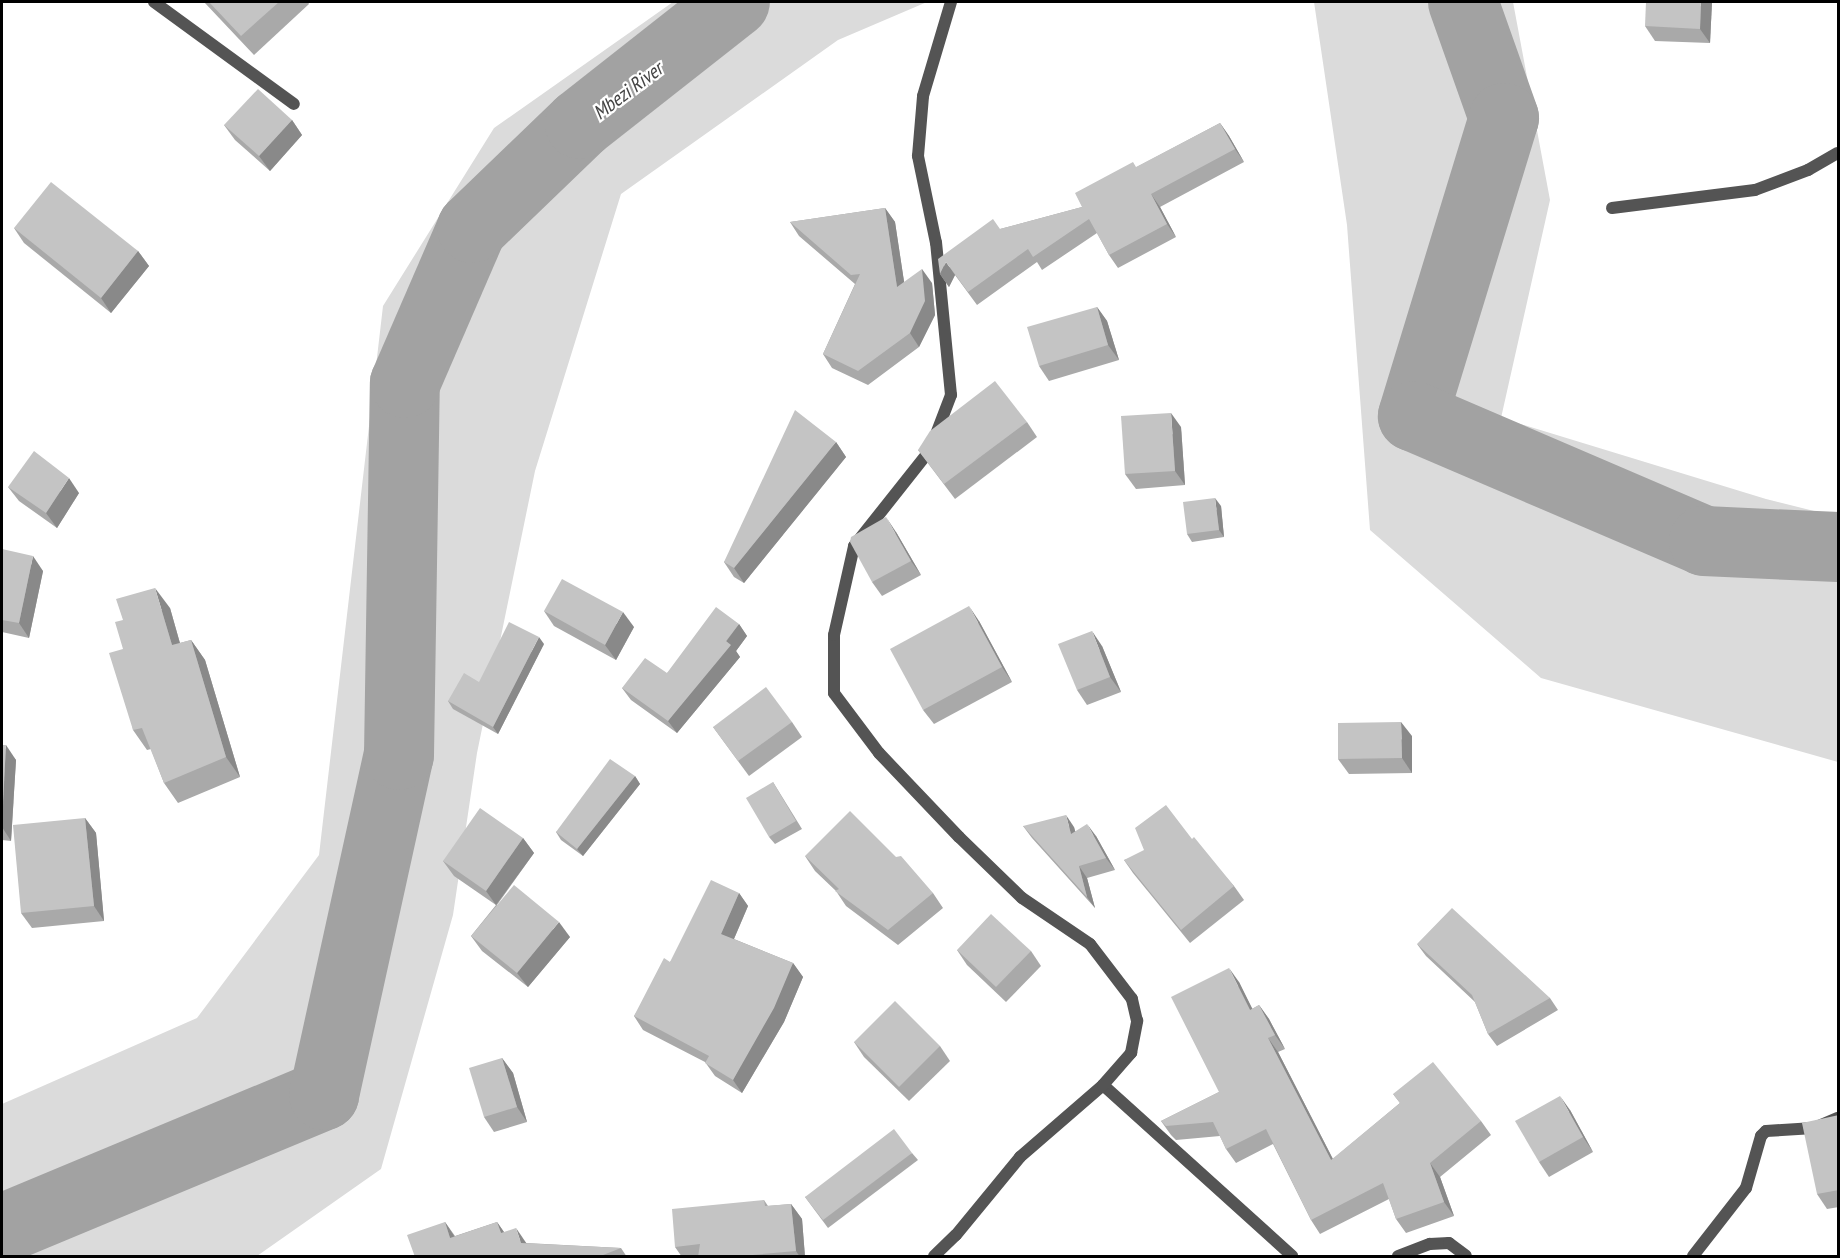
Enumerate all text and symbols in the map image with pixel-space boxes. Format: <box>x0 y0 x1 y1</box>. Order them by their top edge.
water label: Mbezi River <box>589 57 667 125</box>

